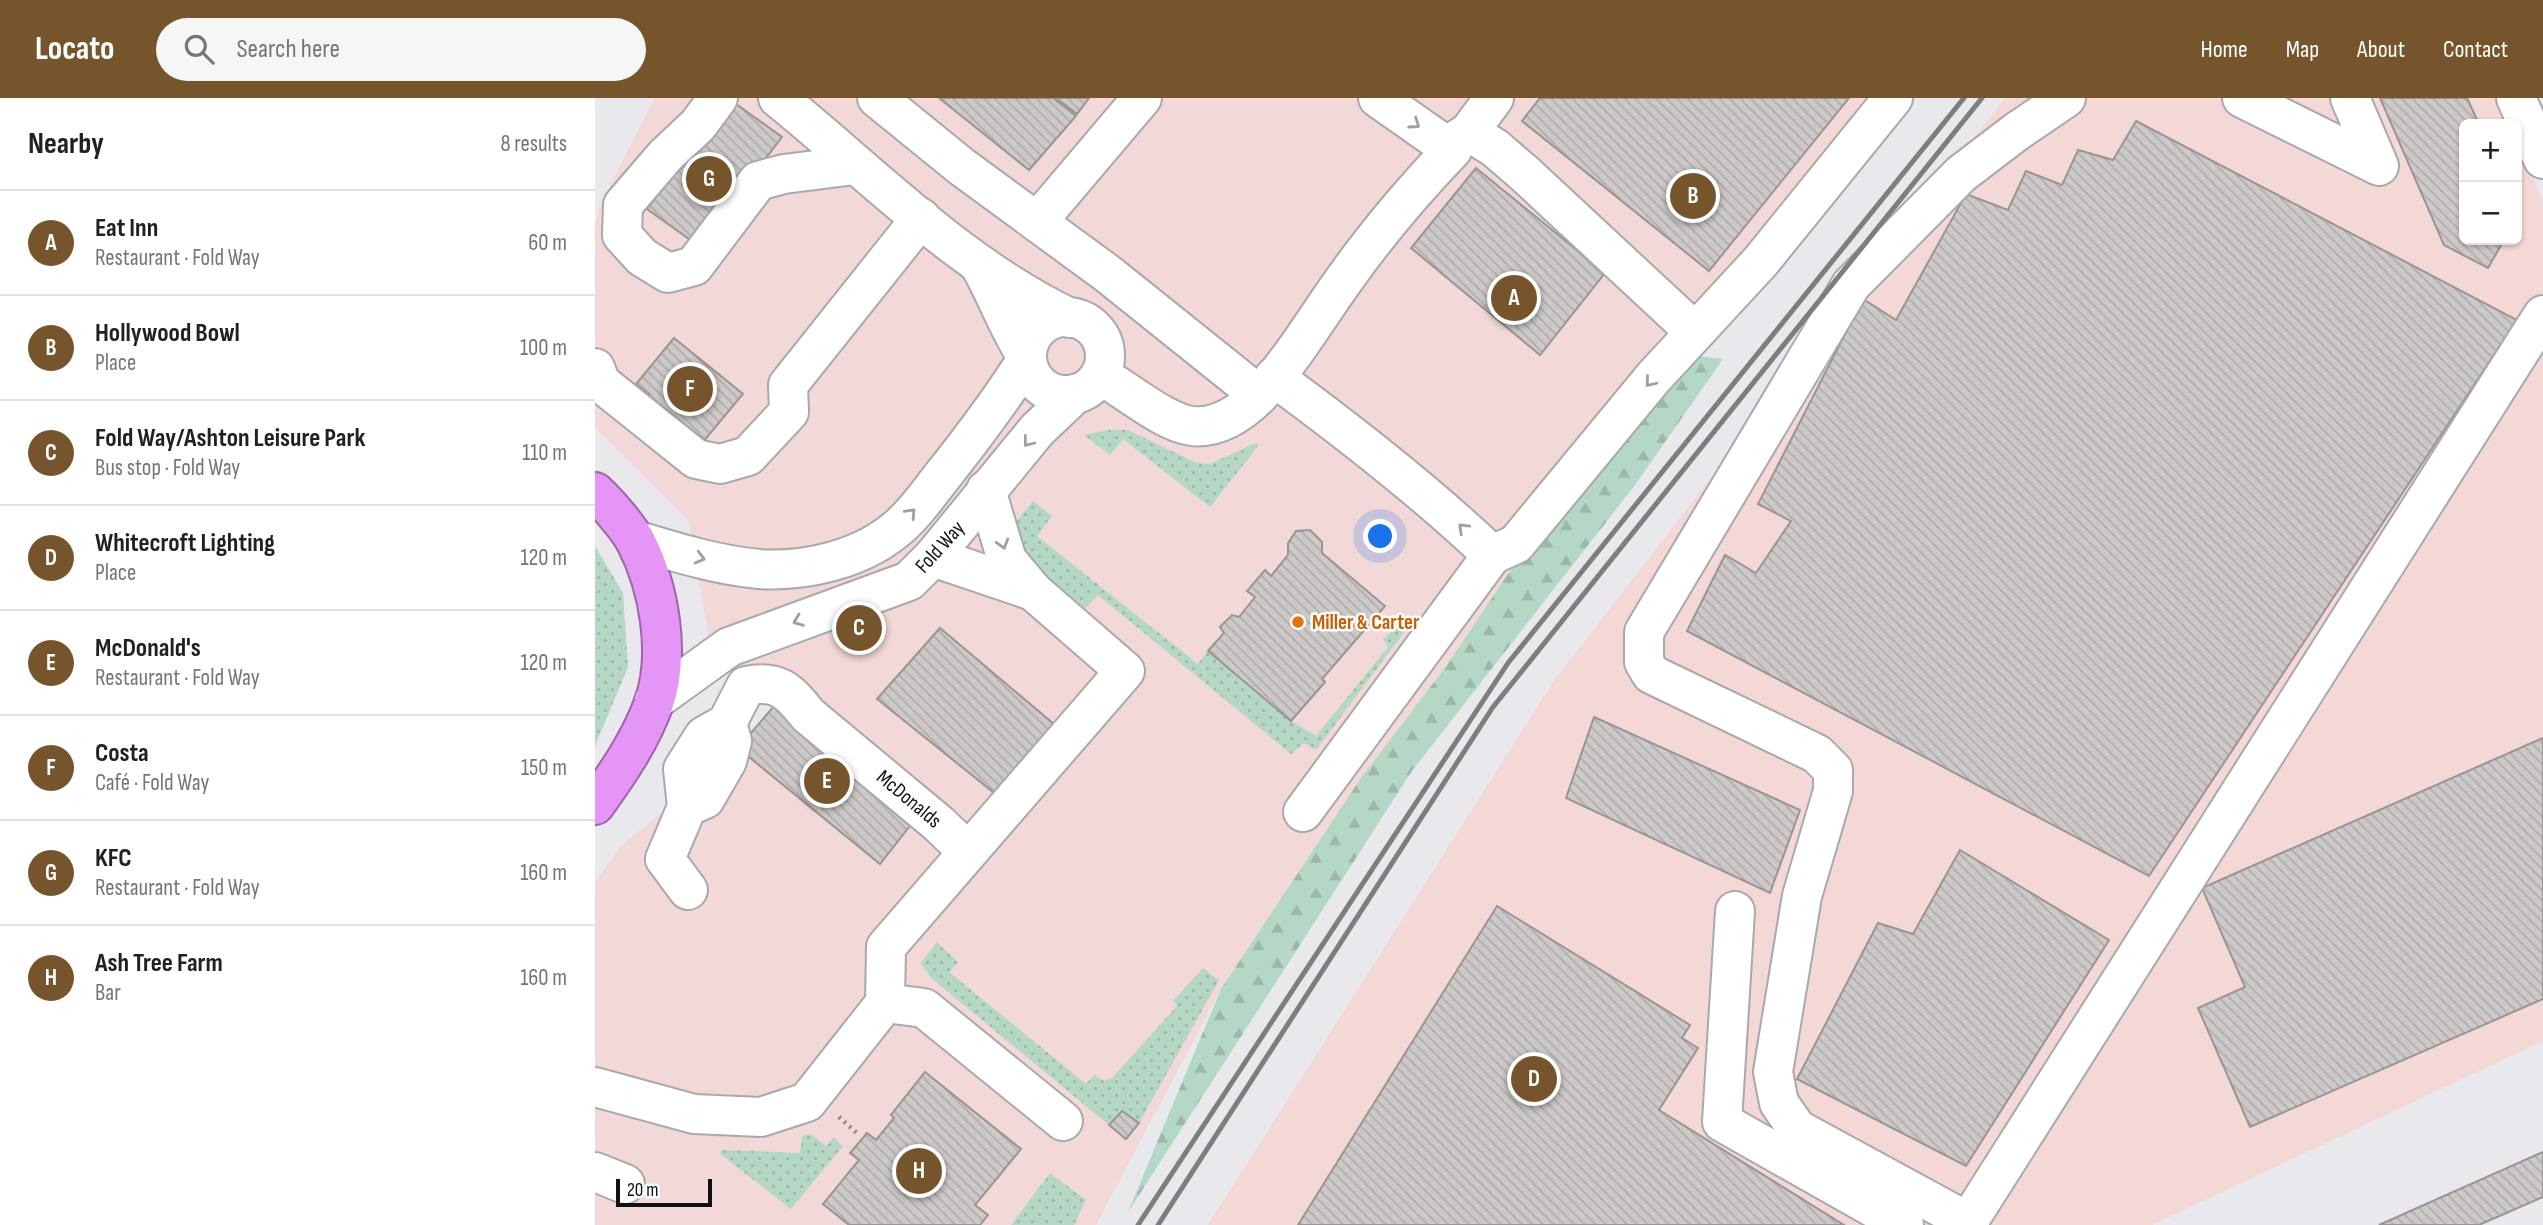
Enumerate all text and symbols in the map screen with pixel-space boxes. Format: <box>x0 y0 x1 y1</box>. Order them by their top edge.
search box <box>156 18 646 81</box>
text: Locato <box>35 29 114 69</box>
icon: search <box>180 30 218 68</box>
text: Search here <box>236 34 340 65</box>
text: Home <box>2200 35 2248 64</box>
text: Map <box>2286 35 2319 64</box>
text: About <box>2357 35 2405 64</box>
text: Contact <box>2443 35 2508 64</box>
one-way arrow <box>1407 116 1420 128</box>
map controls <box>2459 119 2522 245</box>
button: + <box>2459 119 2522 182</box>
text: Nearby <box>28 126 104 162</box>
text: 8 results <box>501 130 567 158</box>
pin: G <box>686 153 732 205</box>
pin: B <box>1670 170 1716 222</box>
button: − <box>2459 182 2522 245</box>
text: Eat Inn <box>95 213 158 244</box>
text: A <box>46 229 56 257</box>
text: 60 m <box>528 229 567 257</box>
text: Restaurant · Fold Way <box>95 244 260 272</box>
pin: A <box>1491 272 1537 324</box>
text: Hollywood Bowl <box>95 318 240 349</box>
text: B <box>46 334 56 362</box>
text: 100 m <box>520 334 567 362</box>
text: Place <box>95 349 136 377</box>
pin: F <box>667 363 713 415</box>
one-way arrow <box>1646 374 1658 387</box>
text: Fold Way/Ashton Leisure Park <box>95 423 365 454</box>
one-way arrow <box>1023 435 1036 447</box>
text: C <box>45 439 57 467</box>
text: 110 m <box>522 439 567 467</box>
text: Bus stop · Fold Way <box>95 454 240 482</box>
one-way arrow <box>903 508 916 521</box>
street label: Fold Way <box>910 516 970 578</box>
your location <box>1363 519 1397 553</box>
one-way arrow <box>1458 523 1471 536</box>
text: Whitecroft Lighting <box>95 528 275 559</box>
one-way arrow <box>994 538 1009 550</box>
text: D <box>45 544 57 572</box>
text: 120 m <box>521 544 567 572</box>
one-way arrow <box>694 550 706 565</box>
text: Place <box>95 559 136 587</box>
pin: C <box>836 602 882 654</box>
place label: Miller & Carter <box>1312 610 1420 635</box>
one-way arrow <box>793 613 805 627</box>
marker: Miller & Carter <box>1290 614 1306 630</box>
text: McDonald's <box>95 633 201 664</box>
text: E <box>46 649 56 677</box>
text: 120 m <box>521 649 567 677</box>
text: Restaurant · Fold Way <box>95 664 260 692</box>
text: Costa <box>95 738 149 769</box>
text: F <box>46 754 56 782</box>
text: 150 m <box>521 754 567 782</box>
pin: E <box>804 755 850 807</box>
street label: McDonalds <box>871 765 947 833</box>
text: Café · Fold Way <box>95 769 209 797</box>
text: KFC <box>95 843 132 874</box>
text: G <box>45 859 57 887</box>
text: 160 m <box>520 859 567 887</box>
text: Restaurant · Fold Way <box>95 874 260 902</box>
text: Ash Tree Farm <box>95 948 223 979</box>
text: H <box>45 964 57 992</box>
text: 160 m <box>520 964 567 992</box>
text: Bar <box>95 979 121 1007</box>
pin: D <box>1511 1053 1557 1105</box>
pin: H <box>896 1145 942 1197</box>
scale bar <box>616 1176 712 1208</box>
text: 20 m <box>627 1179 659 1202</box>

